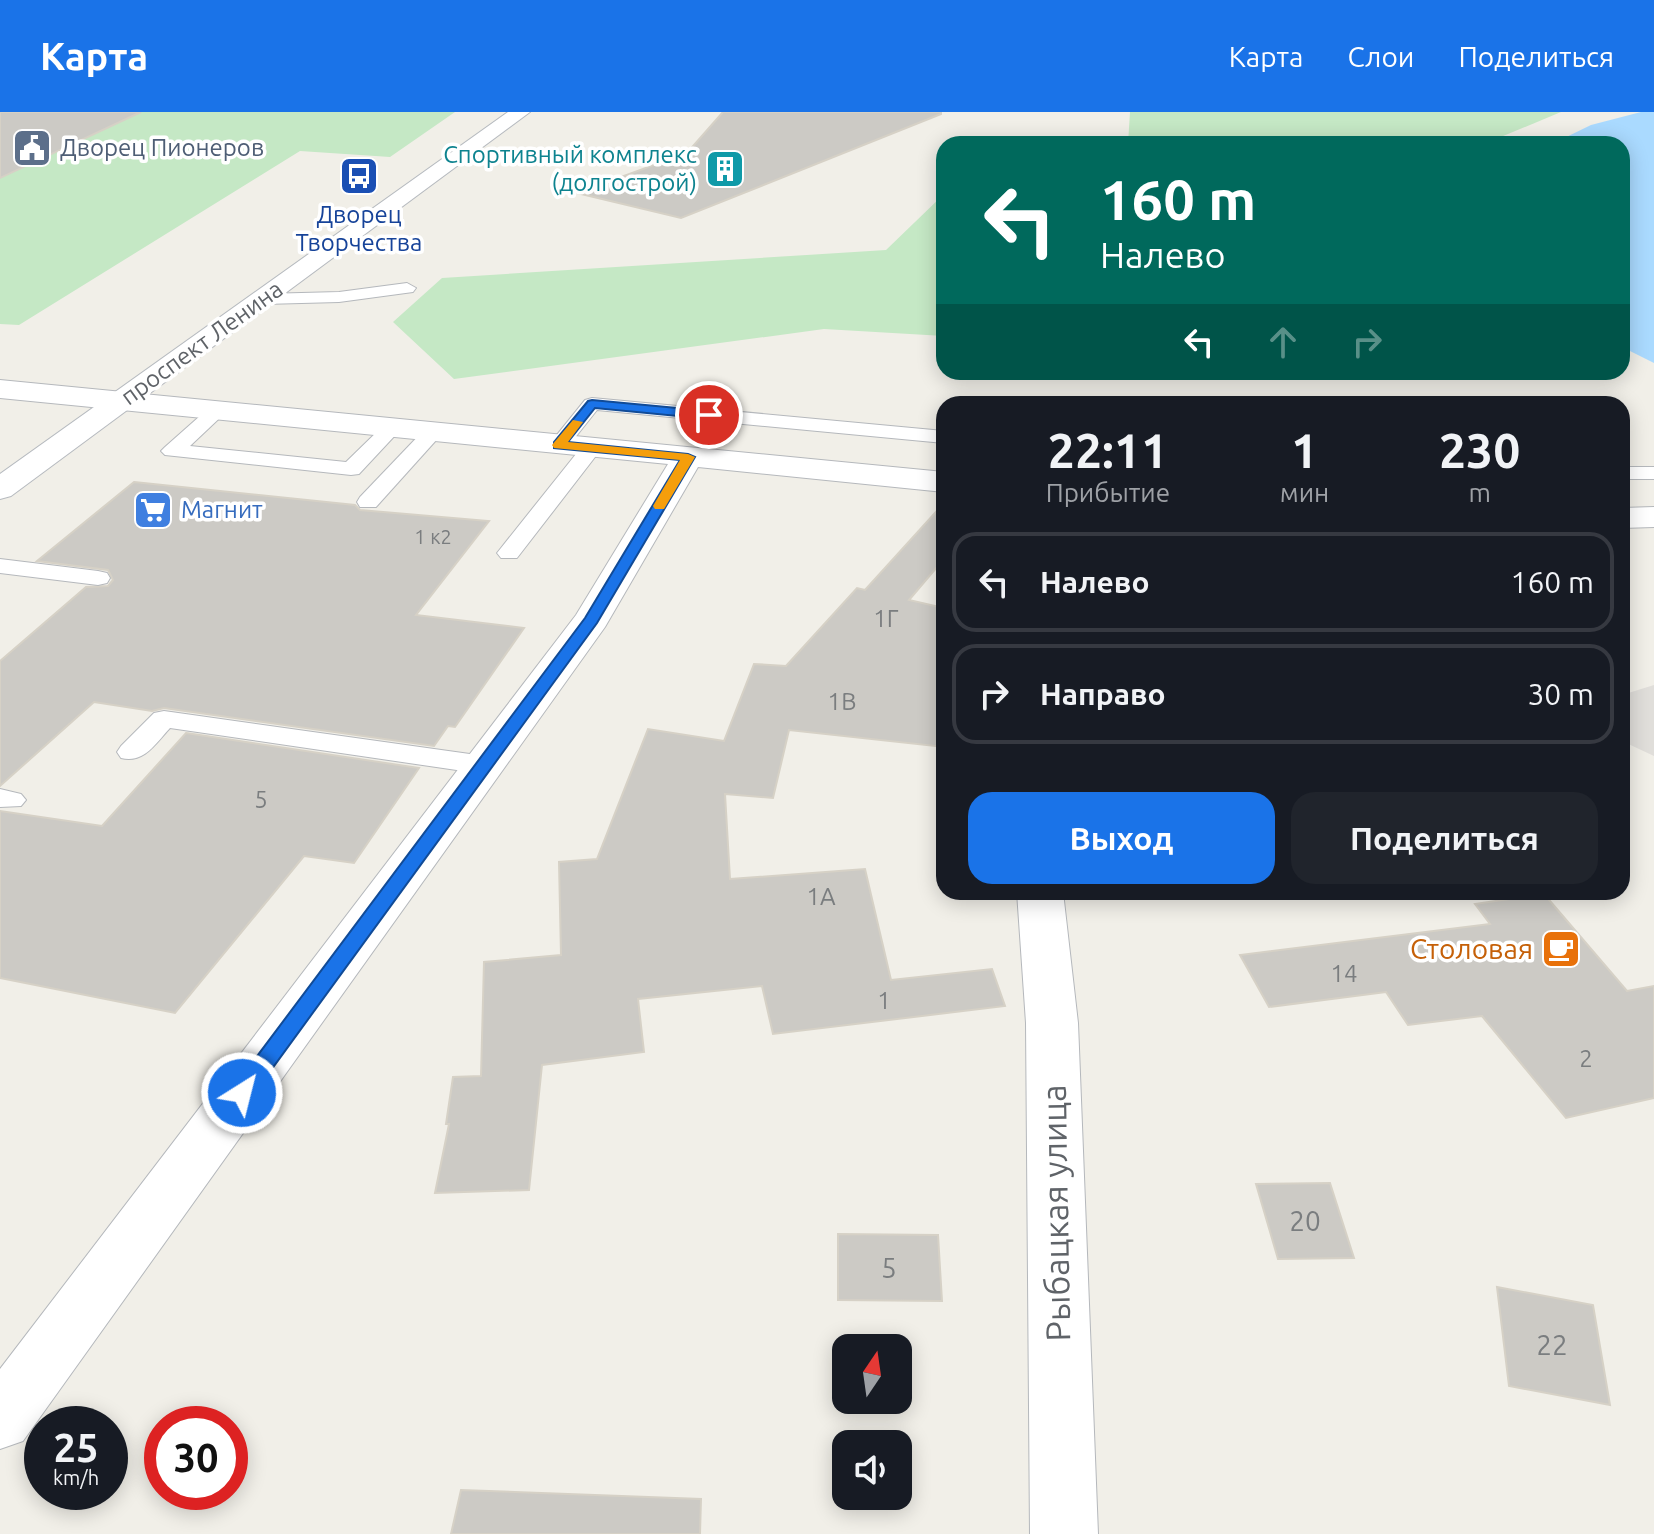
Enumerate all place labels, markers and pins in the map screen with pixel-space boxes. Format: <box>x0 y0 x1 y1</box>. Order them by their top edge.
public building icon: Дворец Пионеров <box>11 127 53 169</box>
place label: Дворец Пионеров <box>60 134 264 161</box>
place label: Спортивный комплекс (долгострой) <box>443 141 697 196</box>
building icon: Спортивный комплекс (долгострой) <box>704 148 746 190</box>
bus stop icon: Дворец Творчества <box>338 155 380 197</box>
place label: Дворец Творчества <box>296 201 422 256</box>
pin <box>675 381 743 449</box>
supermarket icon: Магнит <box>132 489 174 531</box>
place label: Магнит <box>181 496 263 523</box>
cafe icon: Столовая <box>1540 928 1582 970</box>
place label: Столовая <box>1410 933 1533 964</box>

